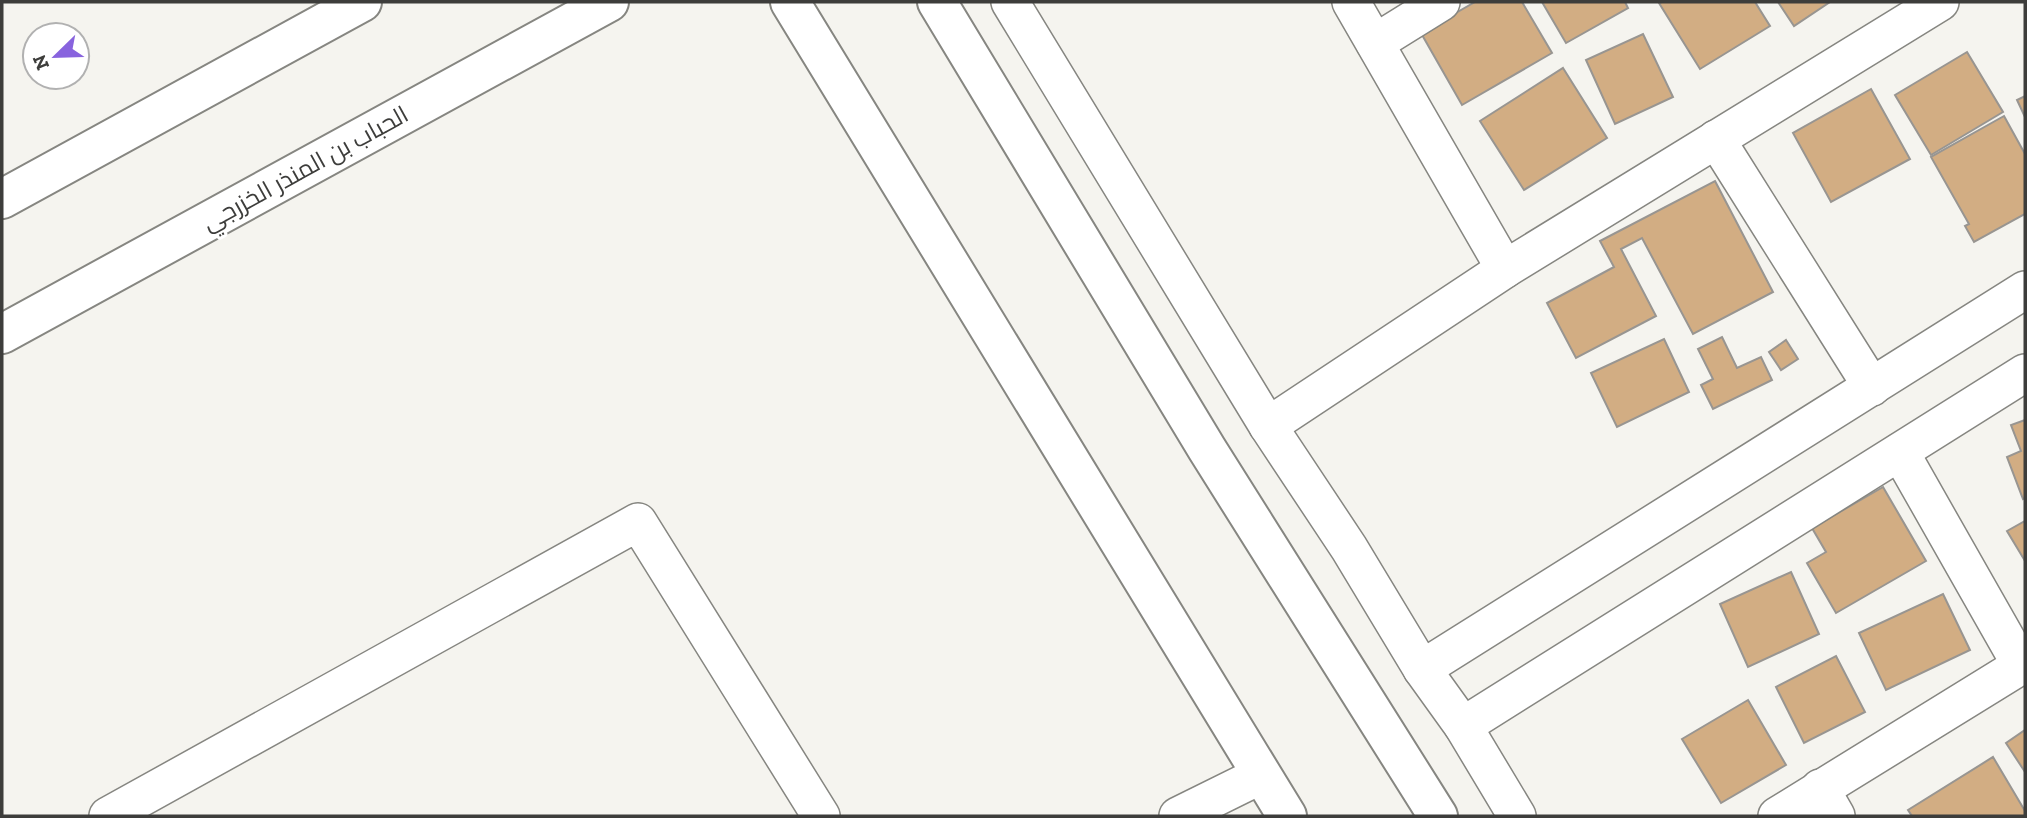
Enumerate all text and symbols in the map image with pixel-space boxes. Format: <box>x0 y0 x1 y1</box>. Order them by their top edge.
north arrow <box>21 21 91 91</box>
text: N <box>27 51 54 74</box>
street label: الحباب بن المنذر الخزرجي <box>197 99 416 241</box>

